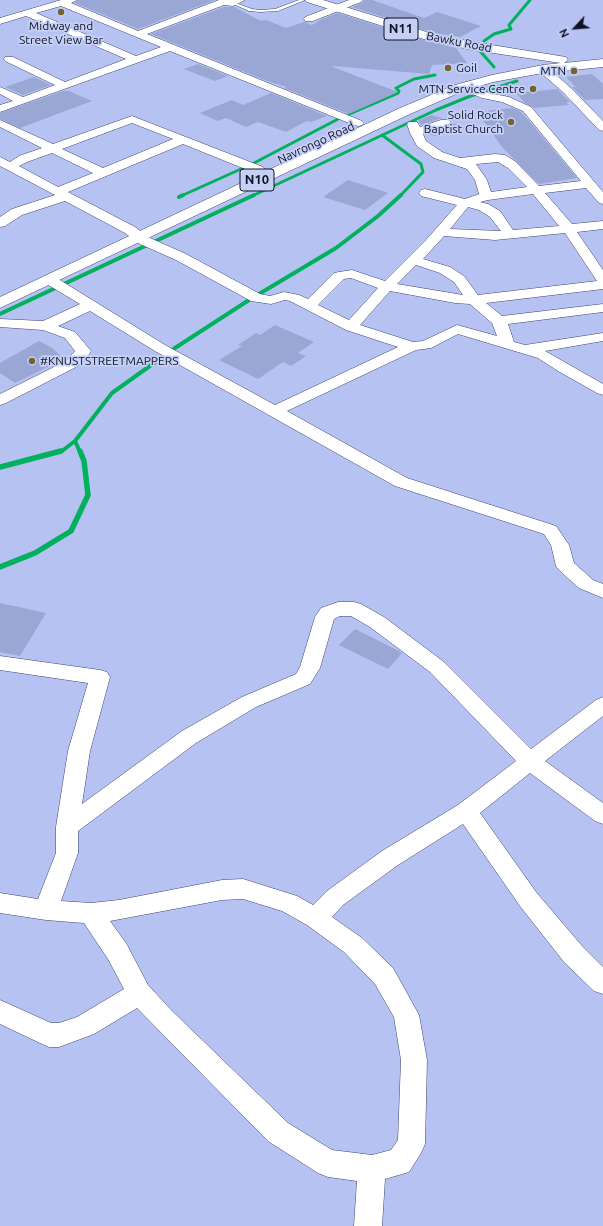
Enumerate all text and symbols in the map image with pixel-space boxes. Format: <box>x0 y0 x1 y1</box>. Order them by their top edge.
marker: Midway and Street View Bar <box>56 7 66 17</box>
north arrow <box>555 8 595 48</box>
road number: N11 <box>384 18 418 40</box>
place label: Midway and Street View Bar <box>19 19 103 47</box>
text: N <box>557 27 571 40</box>
street label: Bawku Road <box>425 29 493 55</box>
place label: Goil <box>456 61 477 75</box>
marker: Goil <box>443 63 453 73</box>
place label: MTN <box>540 64 566 78</box>
marker: MTN <box>569 66 579 76</box>
place label: MTN Service Centre <box>418 82 525 96</box>
marker: MTN Service Centre <box>528 84 538 94</box>
place label: Solid Rock Baptist Church <box>424 108 503 136</box>
marker: Solid Rock Baptist Church <box>506 117 516 127</box>
street label: Navrongo Road <box>275 119 357 167</box>
road number: N10 <box>240 169 274 191</box>
place label: #KNUSTSTREETMAPPERS <box>40 354 179 368</box>
marker: #KNUSTSTREETMAPPERS <box>27 356 37 366</box>

